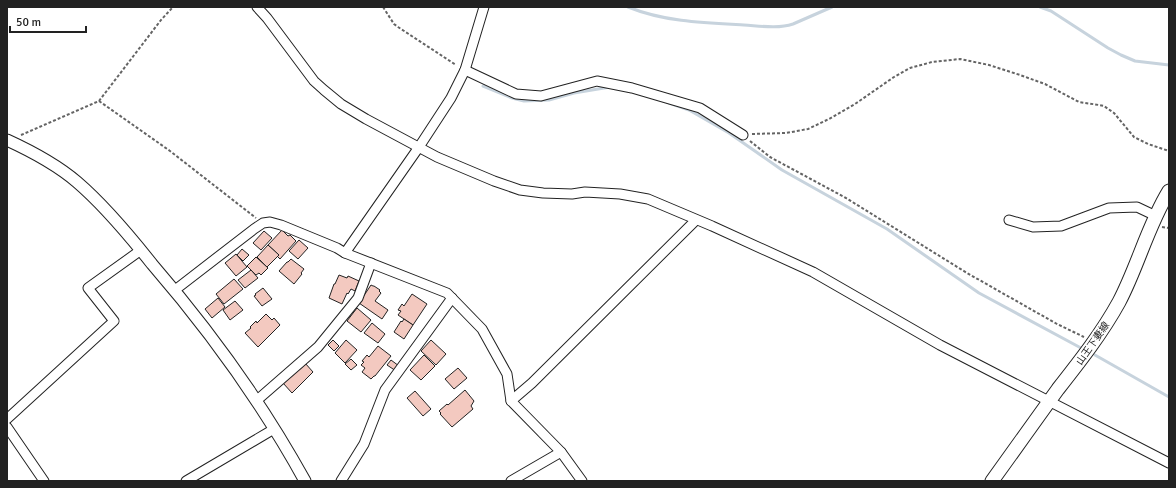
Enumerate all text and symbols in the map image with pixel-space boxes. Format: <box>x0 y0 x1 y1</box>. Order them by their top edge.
scale bar <box>10 8 86 34</box>
text: 50 m <box>16 15 41 30</box>
street label: 山王下妻線 <box>1074 320 1112 367</box>

